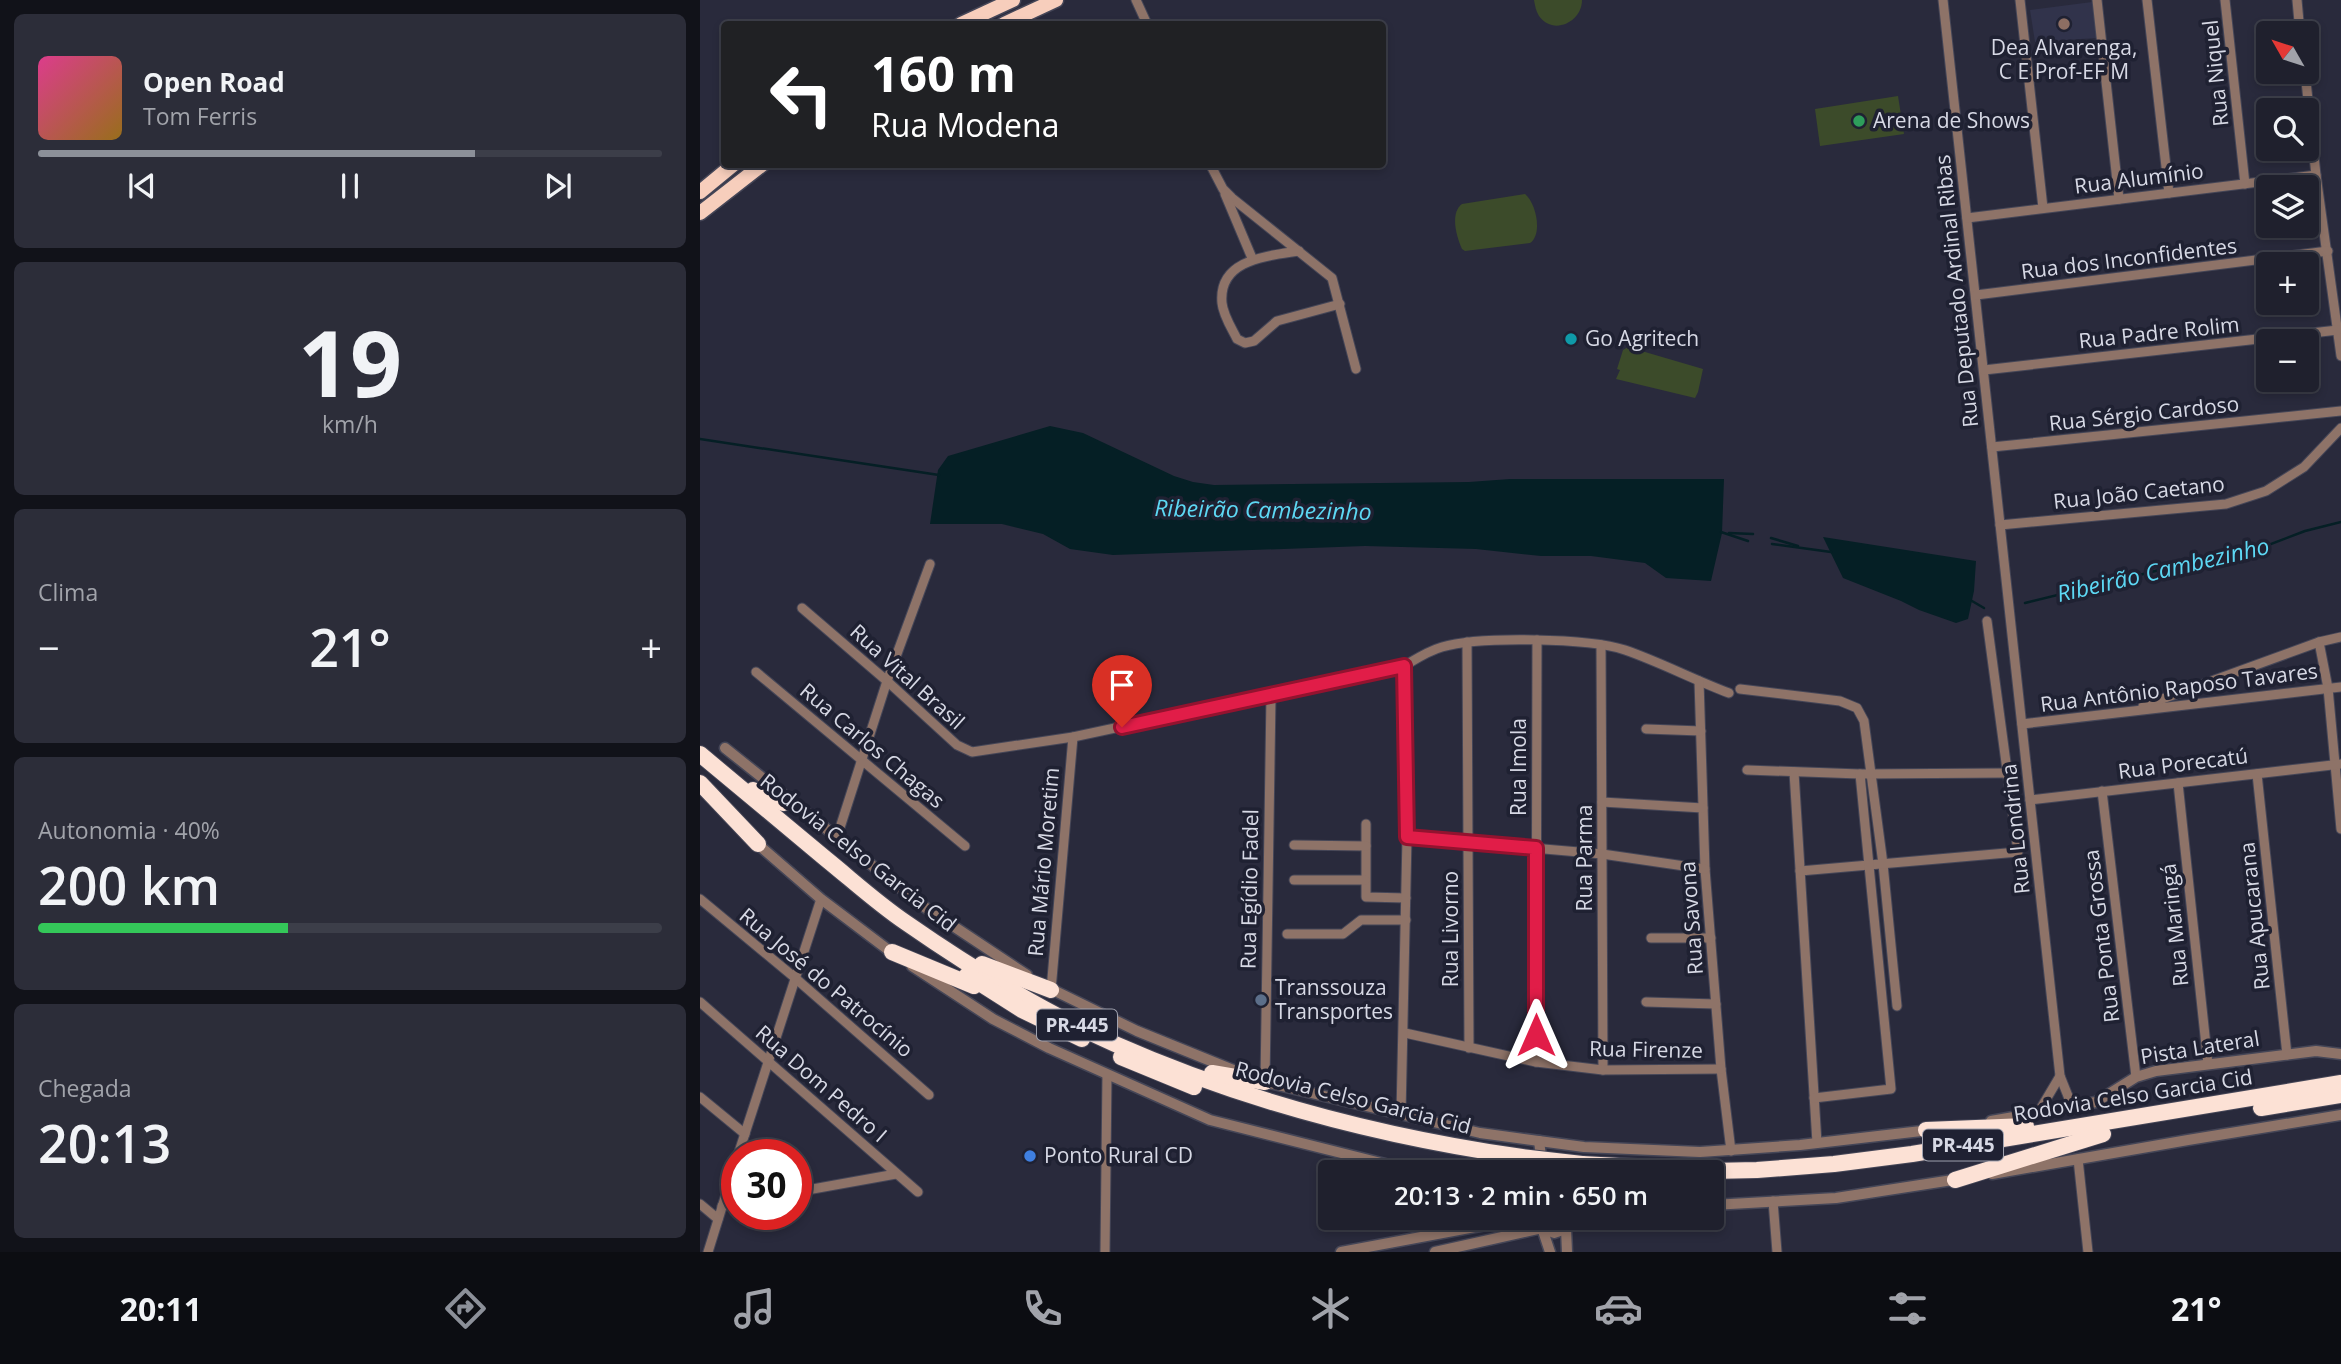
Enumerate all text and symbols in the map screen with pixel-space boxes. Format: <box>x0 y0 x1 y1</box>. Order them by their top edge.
marker: Dea Alvarenga, C E Prof-EF M <box>2056 16 2072 32</box>
street label: Rua Niquel <box>2195 18 2235 128</box>
north arrow <box>2256 21 2319 84</box>
map controls <box>2256 21 2319 392</box>
place label: Dea Alvarenga, C E Prof-EF M <box>1991 33 2137 85</box>
text: 160 m <box>871 40 1016 106</box>
icon: left <box>756 49 847 140</box>
text: Open Road <box>143 64 285 100</box>
button: search <box>2256 98 2319 161</box>
text: Tom Ferris <box>143 100 257 132</box>
text: Rua Modena <box>871 103 1059 146</box>
place label: Arena de Shows <box>1873 106 2030 134</box>
marker: Arena de Shows <box>1851 113 1867 129</box>
street label: Rua Deputado Ardinal Ribas <box>1928 153 1984 429</box>
street label: Rua Alumínio <box>2073 156 2205 200</box>
icon: previous <box>123 167 161 205</box>
icon: pause <box>331 167 369 205</box>
icon: next <box>539 167 577 205</box>
button: layers <box>2256 175 2319 238</box>
street label: Rua dos Inconfidentes <box>2019 231 2238 285</box>
button: + <box>2256 252 2319 315</box>
text: 19 <box>298 300 402 424</box>
street label: Rua Padre Rolim <box>2077 310 2241 354</box>
place label: Go Agritech <box>1585 324 1699 352</box>
button: − <box>2256 329 2319 392</box>
marker: Go Agritech <box>1563 331 1579 347</box>
street label: Rua Sérgio Cardoso <box>2047 389 2240 437</box>
text: km/h <box>322 408 378 440</box>
street label: Rua João Caetano <box>2052 469 2226 515</box>
water label: Ribeirão Cambezinho <box>1154 491 1372 527</box>
water label: Ribeirão Cambezinho <box>2053 529 2272 609</box>
text: Clima <box>38 576 98 608</box>
text: 21° <box>309 611 391 682</box>
street label: Rua Vital Brasil <box>844 617 971 735</box>
text: − <box>38 621 60 673</box>
text: + <box>640 621 662 673</box>
pin <box>1092 655 1152 727</box>
street label: Rua Antônio Raposo Tavares <box>2038 656 2319 718</box>
icon: arrive <box>1103 666 1141 704</box>
street label: Rua Carlos Chagas <box>794 676 951 814</box>
street label: Rua Imola <box>1504 718 1532 816</box>
street label: Rua Porecatú <box>2116 741 2249 785</box>
street label: Rua Londrina <box>1994 763 2036 896</box>
street label: Rua Mário Moretim <box>1021 766 1065 958</box>
street label: Rodovia Celso Garcia Cid <box>755 767 963 938</box>
street label: Rua Parma <box>1570 805 1598 911</box>
street label: Rua Egídio Fadel <box>1234 809 1264 969</box>
text: Autonomia · 40% <box>38 814 220 846</box>
street label: Rua Apucarana <box>2232 841 2276 991</box>
street label: Rua Ponta Grossa <box>2077 848 2125 1024</box>
text: 200 km <box>38 849 220 920</box>
street label: Rua Savona <box>1673 860 1709 976</box>
street label: Rua Maringá <box>2154 862 2194 988</box>
street label: Rua Livorno <box>1436 871 1464 987</box>
street label: Rua José do Patrocínio <box>734 901 919 1063</box>
place label: Transsouza Transportes <box>1275 973 1393 1025</box>
marker: Transsouza Transportes <box>1253 992 1269 1008</box>
position arrow <box>1499 998 1573 1072</box>
road number: PR-445 <box>1037 1009 1117 1040</box>
street label: Rua Dom Pedro I <box>750 1018 893 1148</box>
street label: Pista Lateral <box>2138 1024 2261 1070</box>
street label: Rua Firenze <box>1589 1034 1703 1064</box>
street label: Rodovia Celso Garcia Cid <box>1233 1054 1474 1140</box>
street label: Rodovia Celso Garcia Cid <box>2011 1062 2254 1128</box>
text: Chegada <box>38 1072 132 1104</box>
text: 20:13 <box>38 1107 171 1178</box>
road number: PR-445 <box>1923 1130 2003 1161</box>
speed limit sign: 30 <box>721 1139 812 1230</box>
place label: Ponto Rural CD <box>1044 1141 1193 1169</box>
marker: Ponto Rural CD <box>1022 1148 1038 1164</box>
text: 20:13 · 2 min · 650 m <box>1394 1177 1648 1213</box>
icon: directions <box>441 1284 490 1333</box>
icon: music <box>730 1284 779 1333</box>
icon: phone <box>1018 1284 1067 1333</box>
icon: climate <box>1306 1284 1355 1333</box>
icon: car <box>1594 1284 1643 1333</box>
icon: filters <box>1883 1284 1932 1333</box>
text: 20:11 <box>120 1287 202 1330</box>
text: 21° <box>2171 1287 2221 1330</box>

